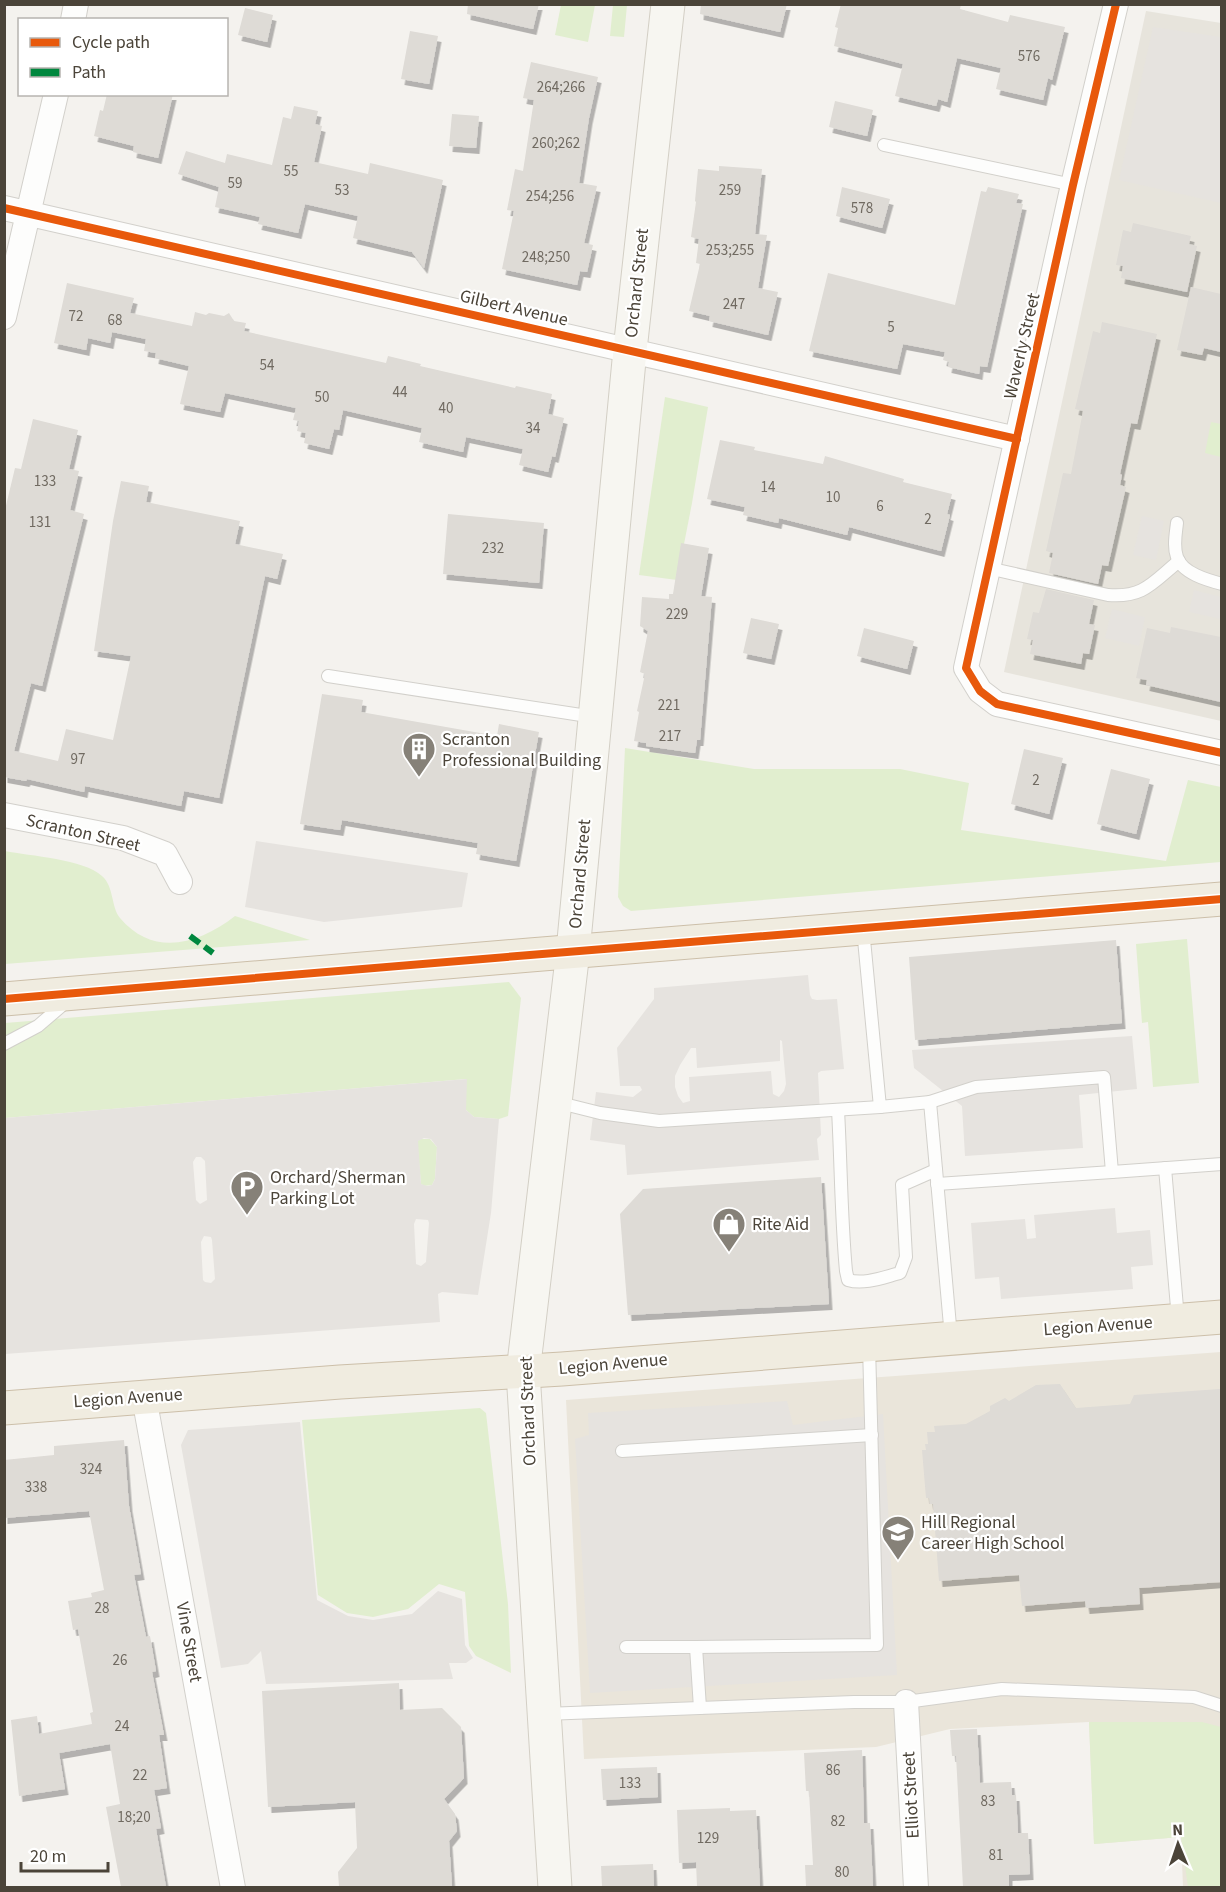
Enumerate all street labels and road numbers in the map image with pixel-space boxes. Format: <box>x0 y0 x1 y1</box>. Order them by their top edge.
street label: Orchard Street <box>619 227 655 339</box>
street label: Gilbert Avenue <box>457 283 571 333</box>
street label: Waverly Street <box>998 291 1046 401</box>
street label: Scranton Street <box>23 808 143 858</box>
street label: Orchard Street <box>563 818 597 930</box>
street label: Legion Avenue <box>1043 1310 1154 1342</box>
street label: Legion Avenue <box>557 1347 669 1381</box>
street label: Orchard Street <box>514 1356 542 1466</box>
street label: Legion Avenue <box>73 1382 184 1414</box>
street label: Vine Street <box>170 1600 208 1684</box>
street label: Elliot Street <box>896 1751 926 1839</box>

